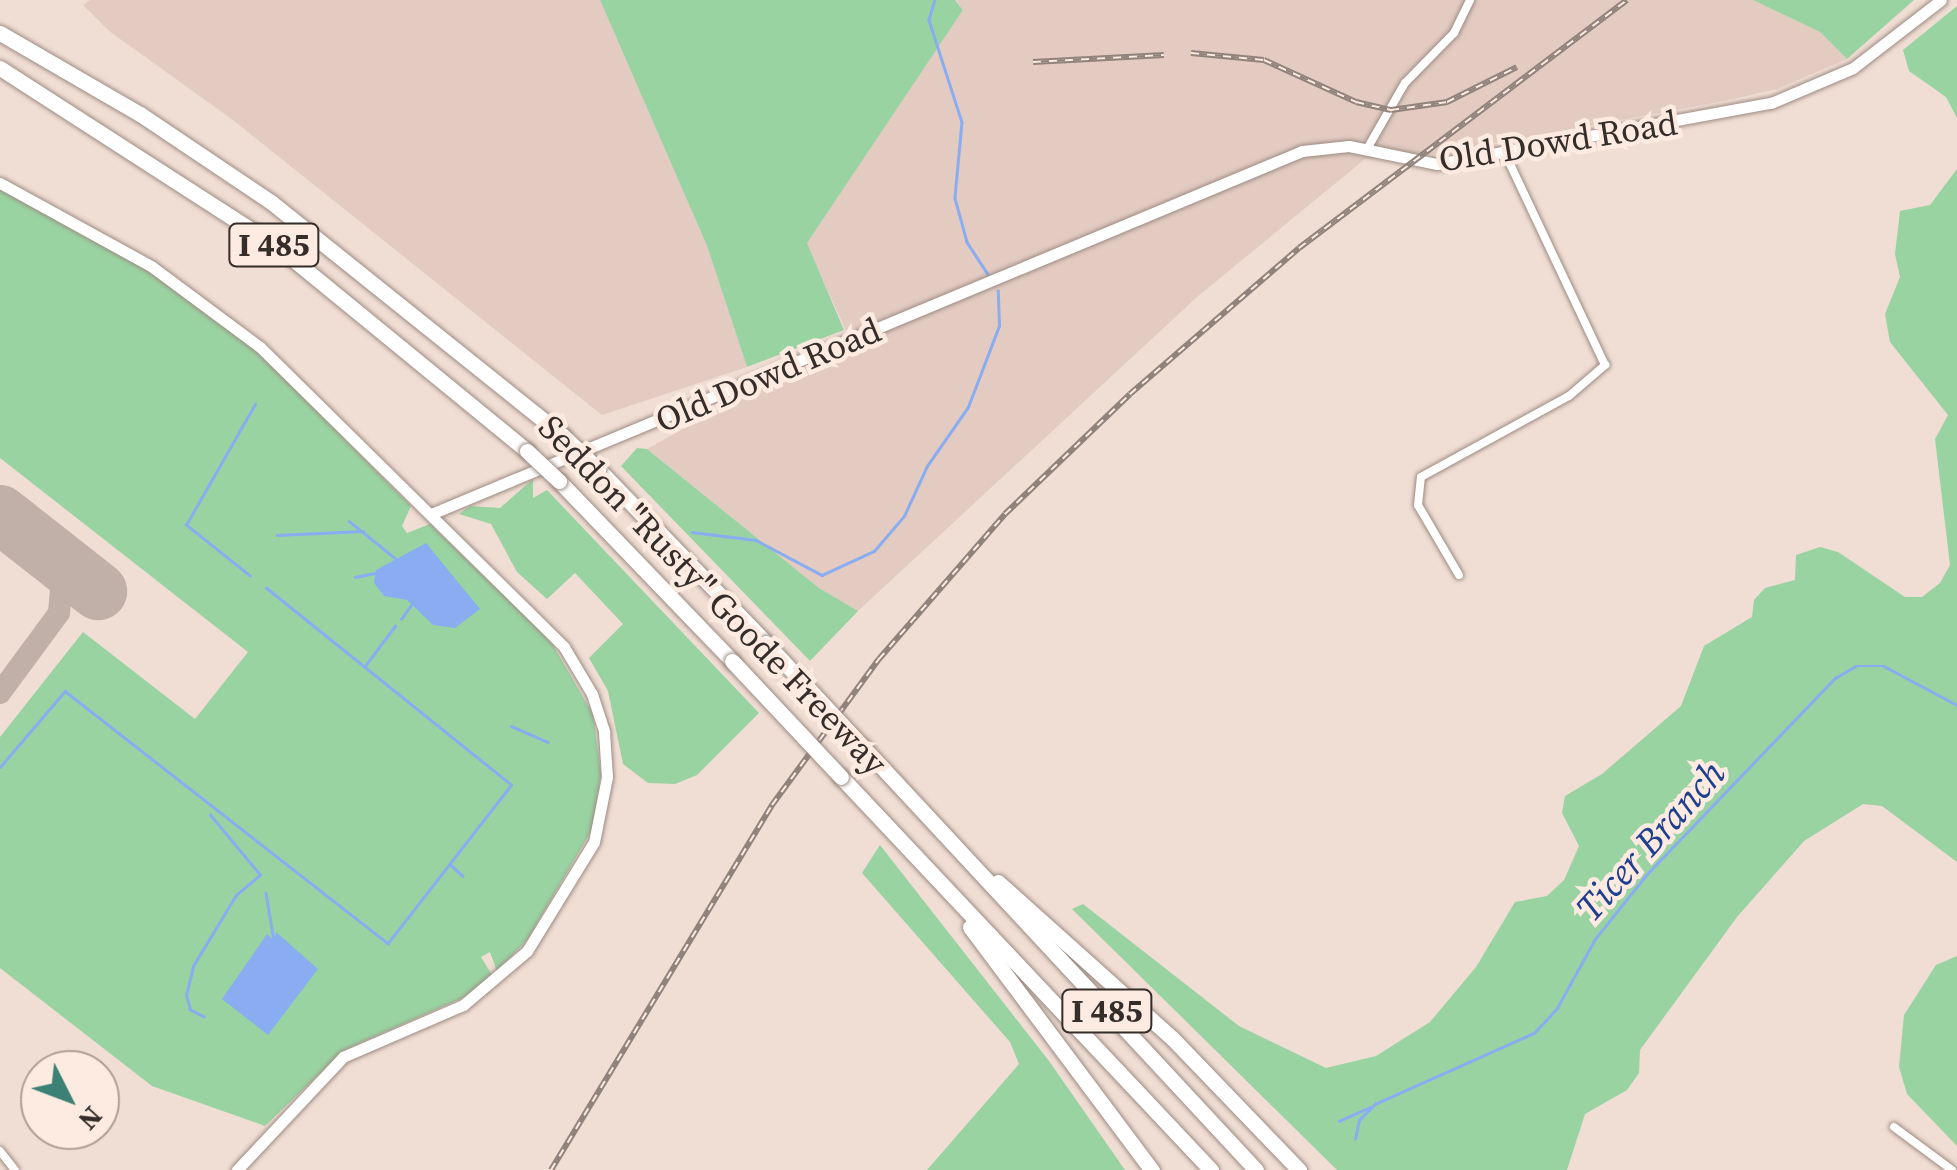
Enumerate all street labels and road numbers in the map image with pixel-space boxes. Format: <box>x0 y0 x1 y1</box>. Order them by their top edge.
street label: Old Dowd Road <box>1436 101 1680 181</box>
road number: I 485 <box>226 218 322 272</box>
street label: Old Dowd Road <box>649 309 887 441</box>
street label: Seddon "Rusty" Goode Freeway <box>530 407 896 783</box>
road number: I 485 <box>1060 984 1154 1038</box>

